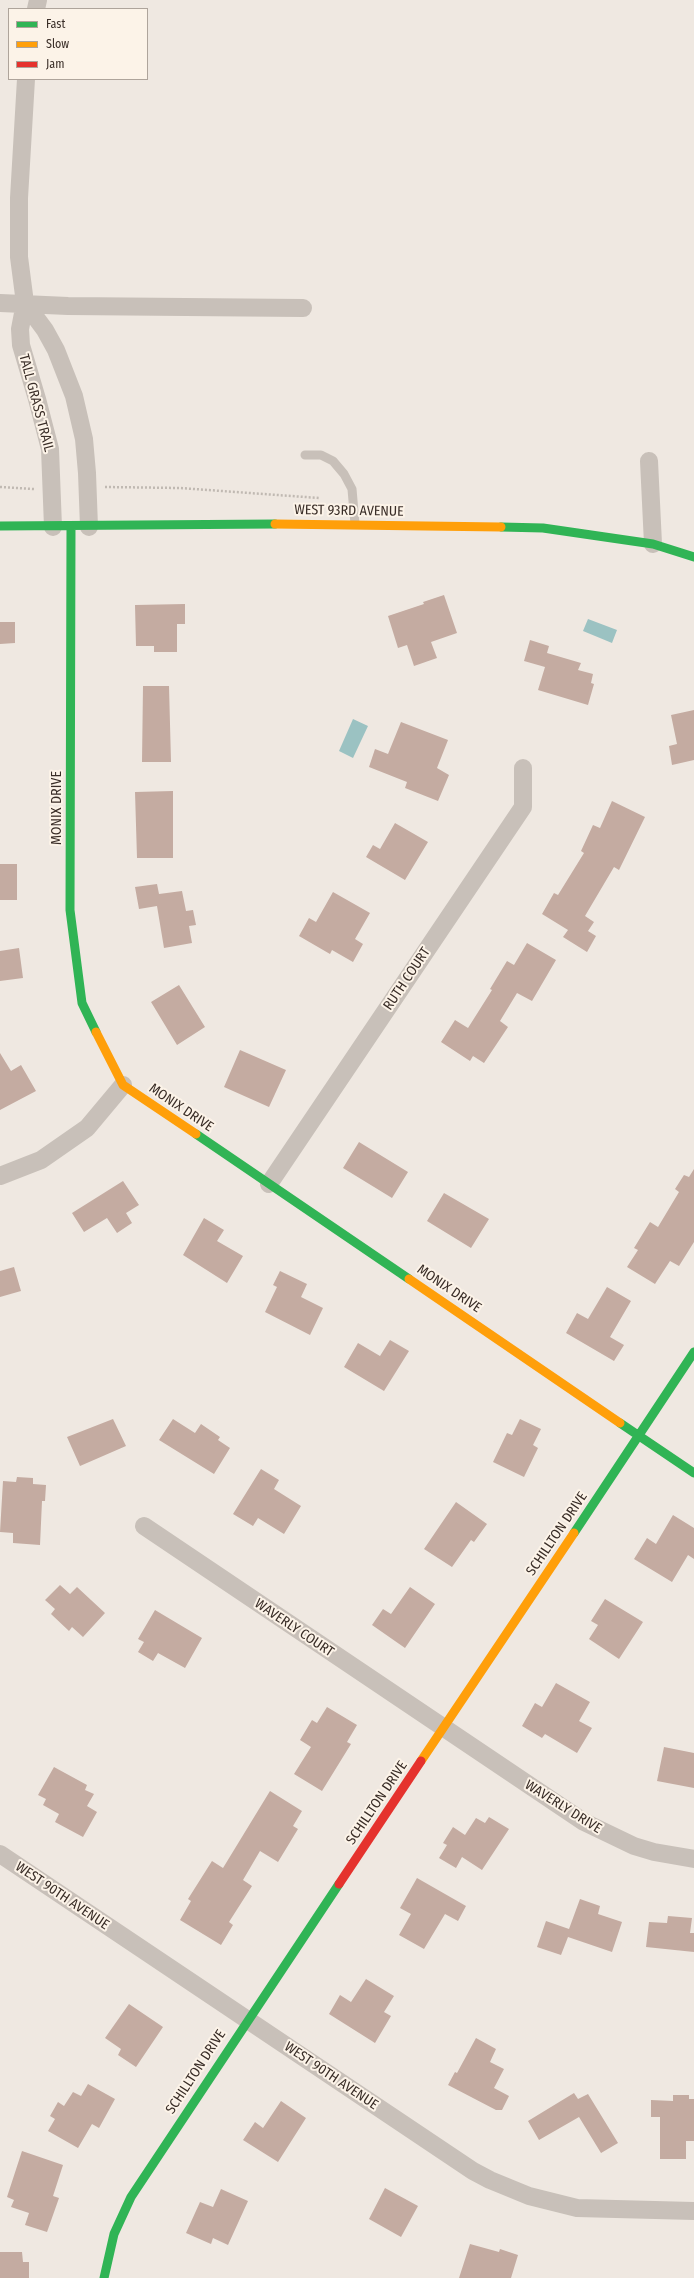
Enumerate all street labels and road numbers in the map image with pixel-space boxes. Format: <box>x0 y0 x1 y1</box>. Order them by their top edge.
street label: TALL GRASS TRAIL <box>15 352 57 454</box>
street label: WEST 93RD AVENUE <box>294 502 404 520</box>
street label: MONIX DRIVE <box>49 771 65 845</box>
street label: RUTH COURT <box>380 945 434 1013</box>
street label: MONIX DRIVE <box>146 1080 216 1136</box>
street label: MONIX DRIVE <box>414 1261 484 1317</box>
street label: SCHILLTON DRIVE <box>523 1489 591 1579</box>
street label: WAVERLY COURT <box>251 1595 337 1661</box>
street label: SCHILLTON DRIVE <box>343 1758 411 1848</box>
street label: WAVERLY DRIVE <box>522 1777 604 1837</box>
street label: WEST 90TH AVENUE <box>12 1858 112 1934</box>
street label: SCHILLTON DRIVE <box>162 2027 230 2117</box>
street label: WEST 90TH AVENUE <box>281 2038 381 2114</box>

